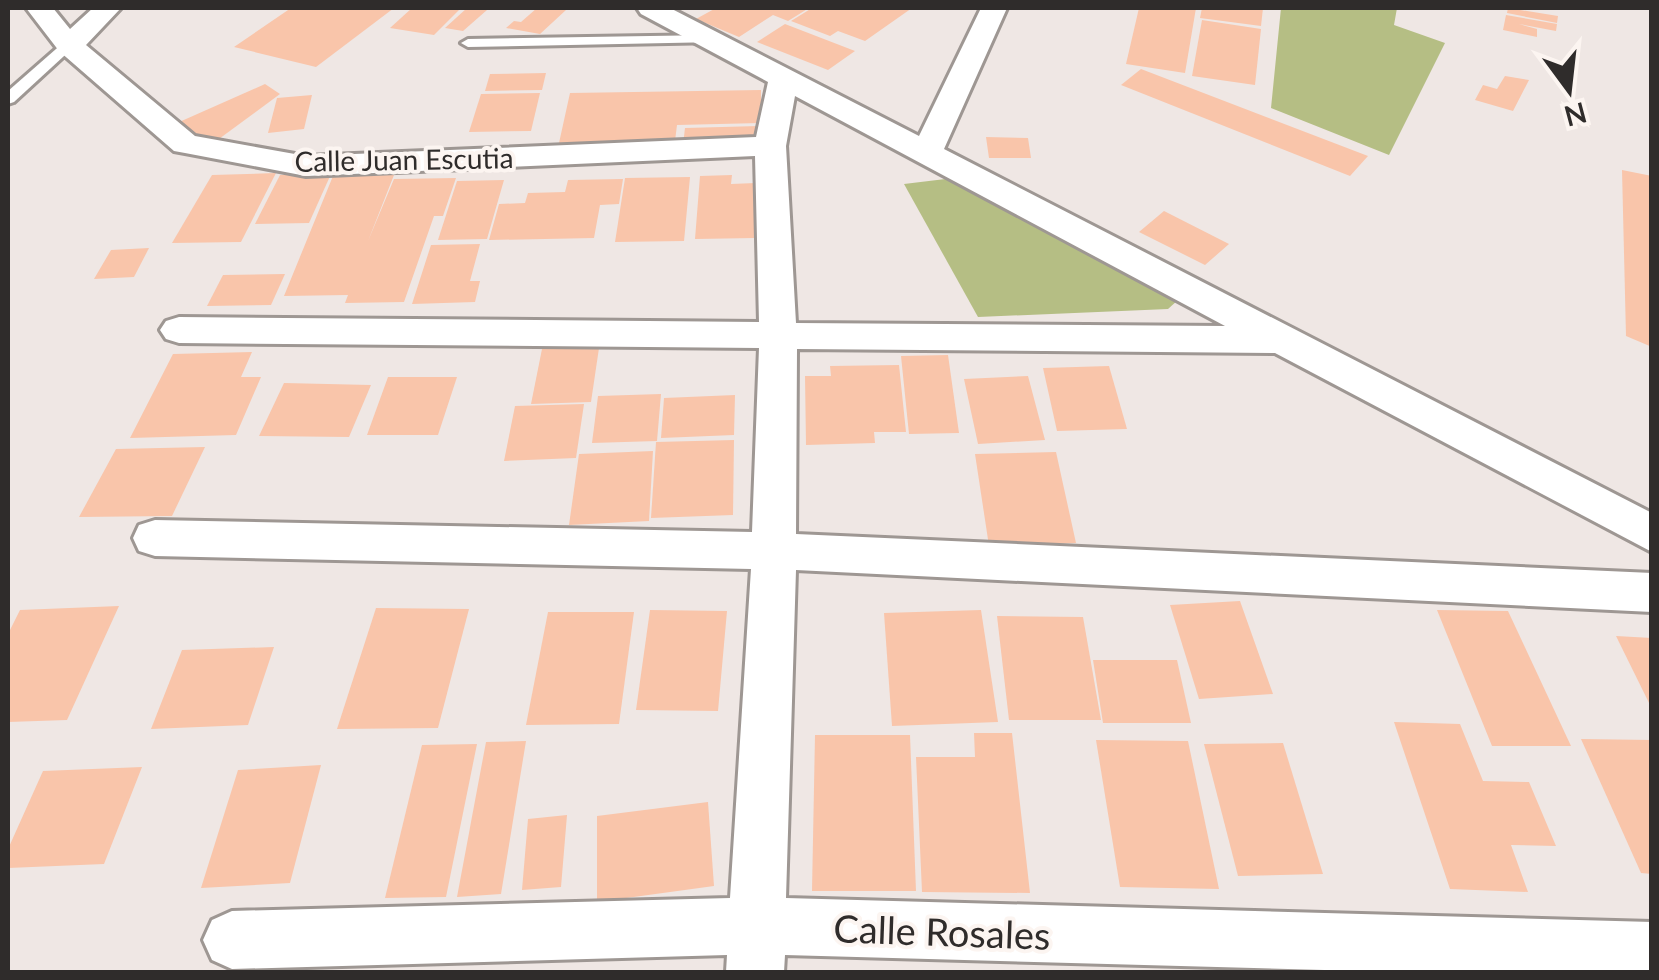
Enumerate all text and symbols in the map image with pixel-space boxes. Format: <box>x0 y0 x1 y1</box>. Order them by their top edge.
north arrow <box>1519 40 1619 140</box>
text: N <box>1561 96 1591 134</box>
street label: Calle Juan Escutia <box>294 140 514 178</box>
street label: Calle Rosales <box>833 904 1051 958</box>

